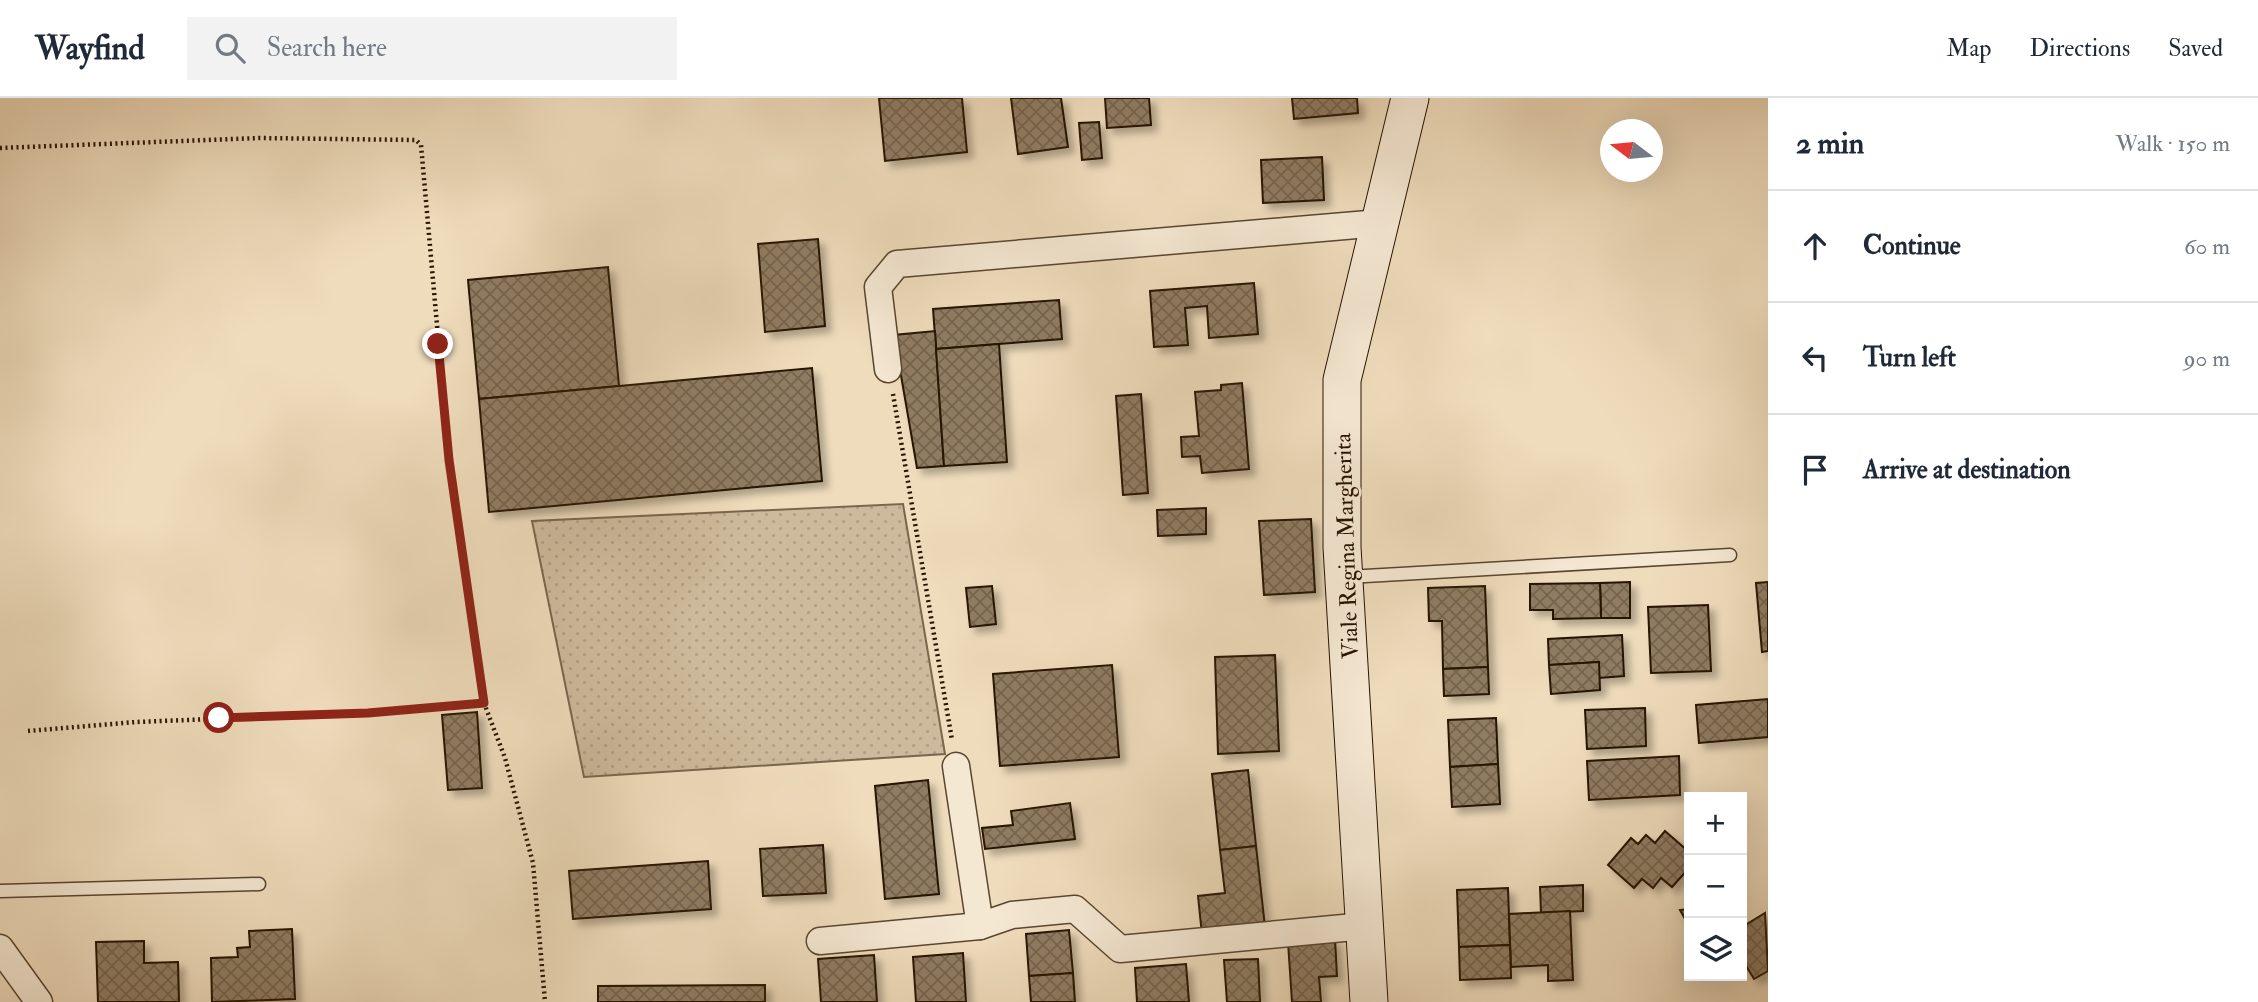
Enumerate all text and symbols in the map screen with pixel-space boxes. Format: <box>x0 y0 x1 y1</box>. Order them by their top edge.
search box <box>187 17 677 80</box>
text: Wayfind <box>35 28 145 69</box>
icon: search <box>211 29 249 67</box>
text: Search here <box>267 32 387 64</box>
text: Map <box>1946 33 1991 64</box>
text: Directions <box>2029 33 2130 64</box>
text: Saved <box>2168 33 2223 64</box>
north arrow <box>1600 119 1663 182</box>
text: 2 min <box>1796 125 1864 162</box>
text: Walk · 150 m <box>2116 129 2230 158</box>
icon: ahead <box>1796 227 1834 265</box>
text: Continue <box>1863 230 1961 262</box>
text: 60 m <box>2184 232 2230 261</box>
route end <box>422 328 453 359</box>
icon: left <box>1796 339 1834 377</box>
text: Turn left <box>1863 342 1956 374</box>
text: 90 m <box>2184 344 2230 373</box>
street label: Viale Regina Margherita <box>1328 432 1365 659</box>
icon: arrive <box>1796 451 1834 489</box>
text: Arrive at destination <box>1863 454 2071 486</box>
route start <box>203 702 234 733</box>
map controls <box>1684 792 1747 981</box>
button: + <box>1684 792 1747 855</box>
button: − <box>1684 855 1747 918</box>
button: layers <box>1684 918 1747 981</box>

